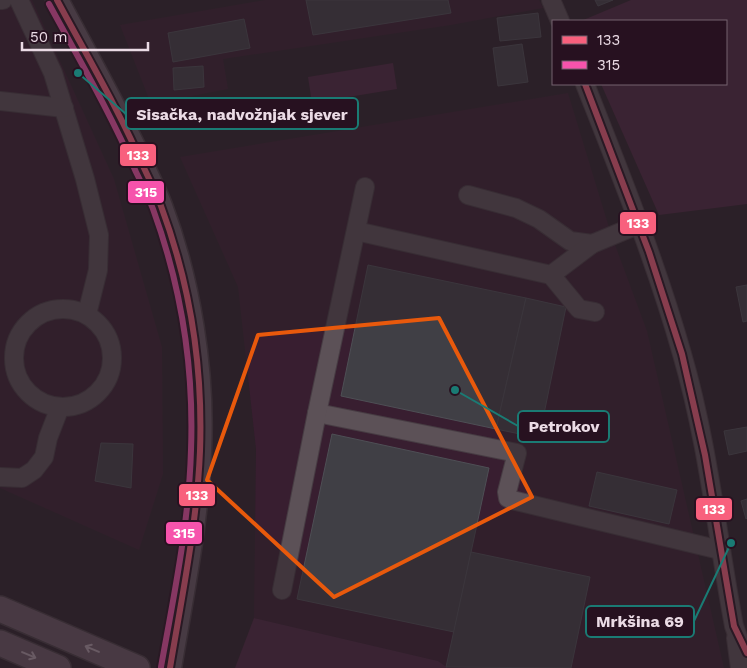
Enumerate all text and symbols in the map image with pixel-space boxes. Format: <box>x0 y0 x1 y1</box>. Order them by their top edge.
scale bar <box>22 20 149 52</box>
legend <box>552 20 727 85</box>
text: 50 m <box>30 28 67 46</box>
text: 133 <box>597 31 620 49</box>
text: 315 <box>597 56 620 74</box>
callout: Sisačka, nadvožnjak sjever <box>126 98 358 129</box>
text: Sisačka, nadvožnjak sjever <box>136 105 348 124</box>
line badge: 133 <box>119 143 157 167</box>
text: 133 <box>127 147 149 163</box>
line badge: 315 <box>127 180 165 204</box>
text: 315 <box>135 184 157 200</box>
line badge: 133 <box>619 211 657 235</box>
text: 133 <box>627 215 649 231</box>
callout: Petrokov <box>518 411 609 442</box>
text: Petrokov <box>529 417 599 436</box>
line badge: 133 <box>178 483 216 507</box>
text: 133 <box>186 487 208 503</box>
line badge: 133 <box>695 497 733 521</box>
text: 133 <box>703 501 725 517</box>
line badge: 315 <box>165 521 203 545</box>
text: 315 <box>173 525 195 541</box>
callout: Mrkšina 69 <box>586 606 694 637</box>
text: Mrkšina 69 <box>596 612 684 631</box>
one-way arrow <box>85 643 100 653</box>
one-way arrow <box>21 651 36 661</box>

